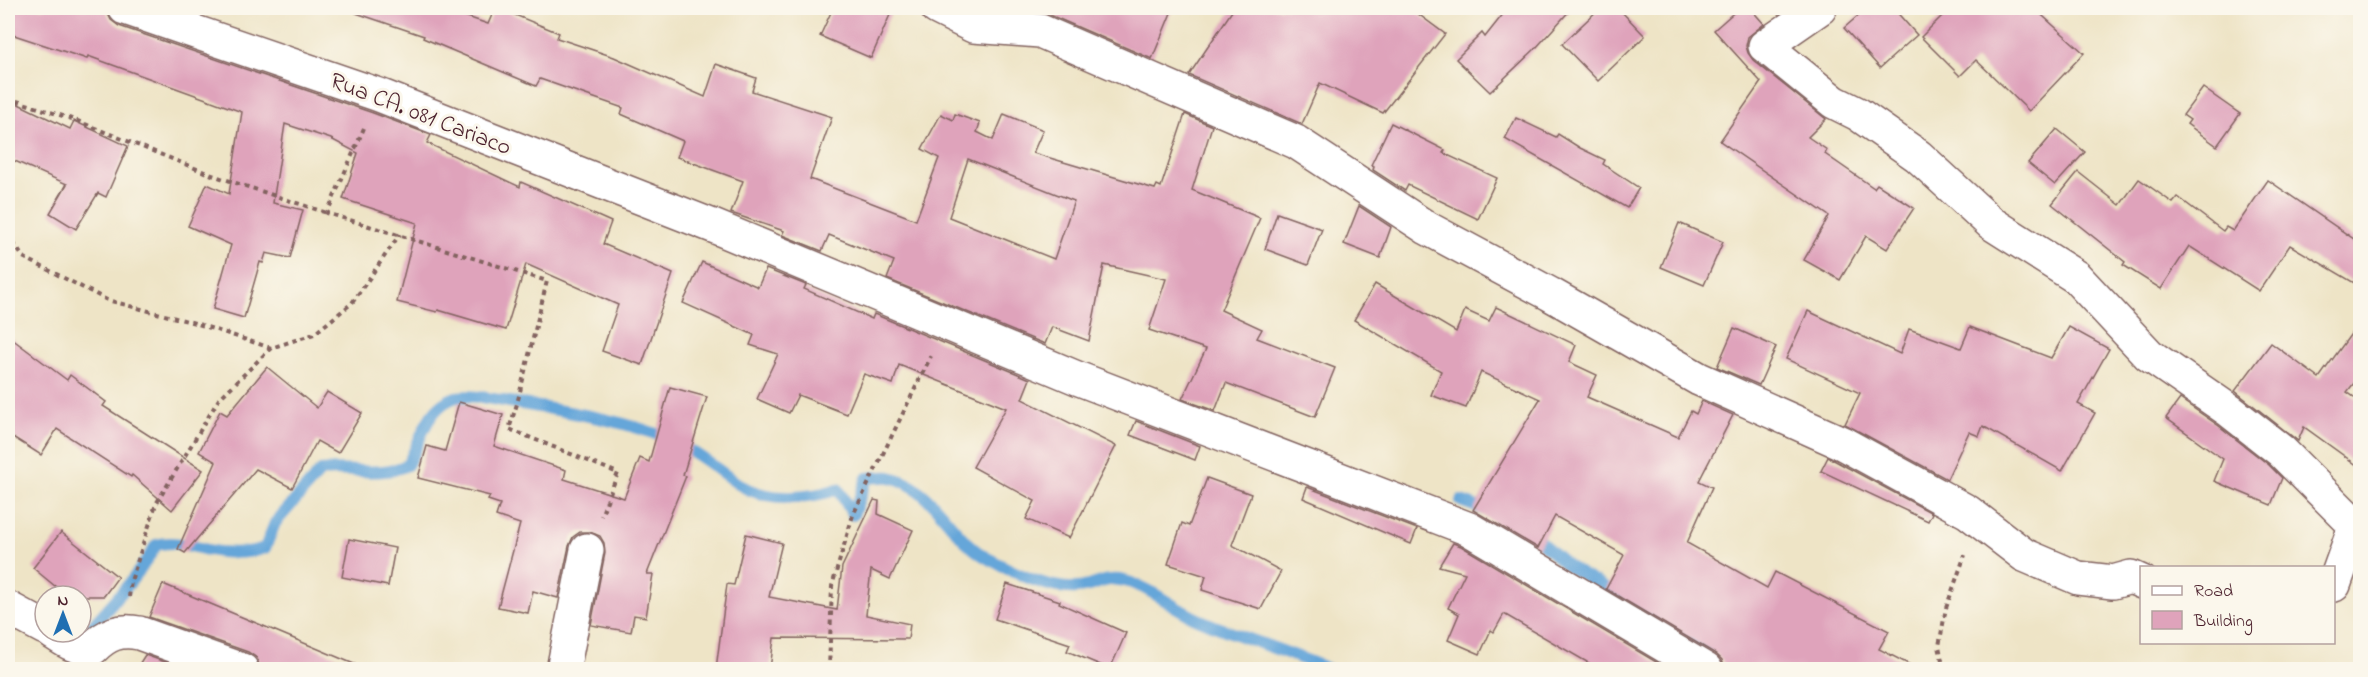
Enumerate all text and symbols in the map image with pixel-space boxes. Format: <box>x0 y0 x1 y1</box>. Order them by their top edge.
street label: Rua CA. 081 Cariaco <box>324 65 516 166</box>
legend <box>2140 566 2335 644</box>
text: Road <box>2194 579 2233 605</box>
north arrow <box>33 584 93 644</box>
text: N <box>58 589 69 613</box>
text: Building <box>2193 609 2253 636</box>

